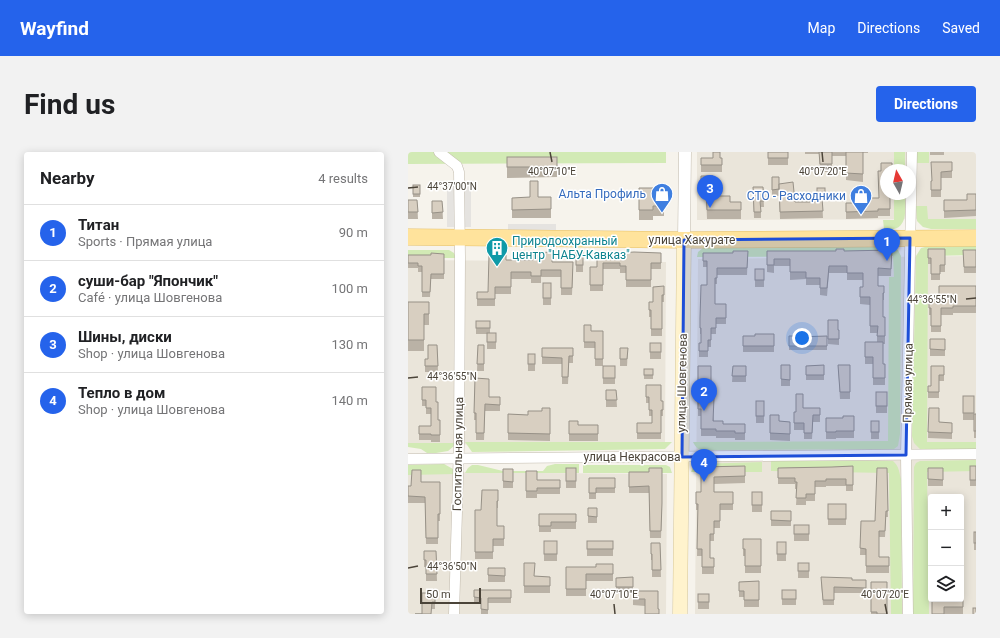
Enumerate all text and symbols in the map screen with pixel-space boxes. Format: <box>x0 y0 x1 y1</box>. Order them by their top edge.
text: Wayfind <box>20 17 89 40</box>
text: Map <box>808 20 835 36</box>
text: Directions <box>857 20 920 36</box>
text: Saved <box>942 20 980 36</box>
button: Directions <box>876 86 976 122</box>
text: Find us <box>24 88 115 121</box>
north arrow <box>880 164 916 200</box>
text: 40°07'10"E <box>528 166 576 177</box>
text: 40°07'20"E <box>799 166 847 177</box>
text: Nearby <box>40 168 95 188</box>
text: 4 results <box>318 171 368 186</box>
pin: 3 <box>697 175 723 208</box>
text: 44°37'00"N <box>427 181 477 192</box>
shop icon: Альта Профиль <box>649 181 675 214</box>
shop icon: СТО - Расходники <box>848 183 874 216</box>
place label: Альта Профиль <box>559 187 646 201</box>
place label: СТО - Расходники <box>747 189 846 203</box>
text: Титан <box>78 216 119 234</box>
text: 1 <box>49 225 57 240</box>
text: 90 m <box>339 225 368 240</box>
pin: 1 <box>874 228 900 261</box>
street label: улица Хакурате <box>649 233 735 247</box>
text: Sports · Прямая улица <box>78 234 212 249</box>
place label: Природоохранный центр "НАБУ-Кавказ" <box>512 234 630 262</box>
building icon: Природоохранный центр "НАБУ-Кавказ" <box>484 235 510 268</box>
text: суши-бар "Япончик" <box>78 272 218 290</box>
text: 2 <box>49 281 57 296</box>
text: 100 m <box>331 281 368 296</box>
text: Café · улица Шовгенова <box>78 290 222 305</box>
text: 44°36'55"N <box>907 294 957 305</box>
text: Шины, диски <box>78 328 172 346</box>
your location <box>792 328 812 348</box>
street label: улица Шовгенова <box>674 333 690 433</box>
text: 3 <box>49 337 57 352</box>
text: 130 m <box>331 337 368 352</box>
street label: Прямая улица <box>900 343 916 423</box>
text: Shop · улица Шовгенова <box>78 346 225 361</box>
text: 44°36'55"N <box>427 371 477 382</box>
pin: 2 <box>691 378 717 411</box>
text: Тепло в дом <box>78 384 165 402</box>
text: 4 <box>49 393 57 408</box>
text: 140 m <box>331 393 368 408</box>
street label: Госпитальная улица <box>450 397 466 511</box>
text: Shop · улица Шовгенова <box>78 402 225 417</box>
pin: 4 <box>691 449 717 482</box>
street label: улица Некрасова <box>583 450 681 464</box>
map controls <box>928 494 964 602</box>
button: + <box>928 494 964 530</box>
button: − <box>928 530 964 566</box>
text: 44°36'50"N <box>427 561 477 572</box>
button: layers <box>928 566 964 602</box>
scale bar <box>420 586 481 605</box>
text: 50 m <box>426 588 451 601</box>
text: 40°07'10"E <box>590 589 638 600</box>
text: 40°07'20"E <box>861 589 909 600</box>

